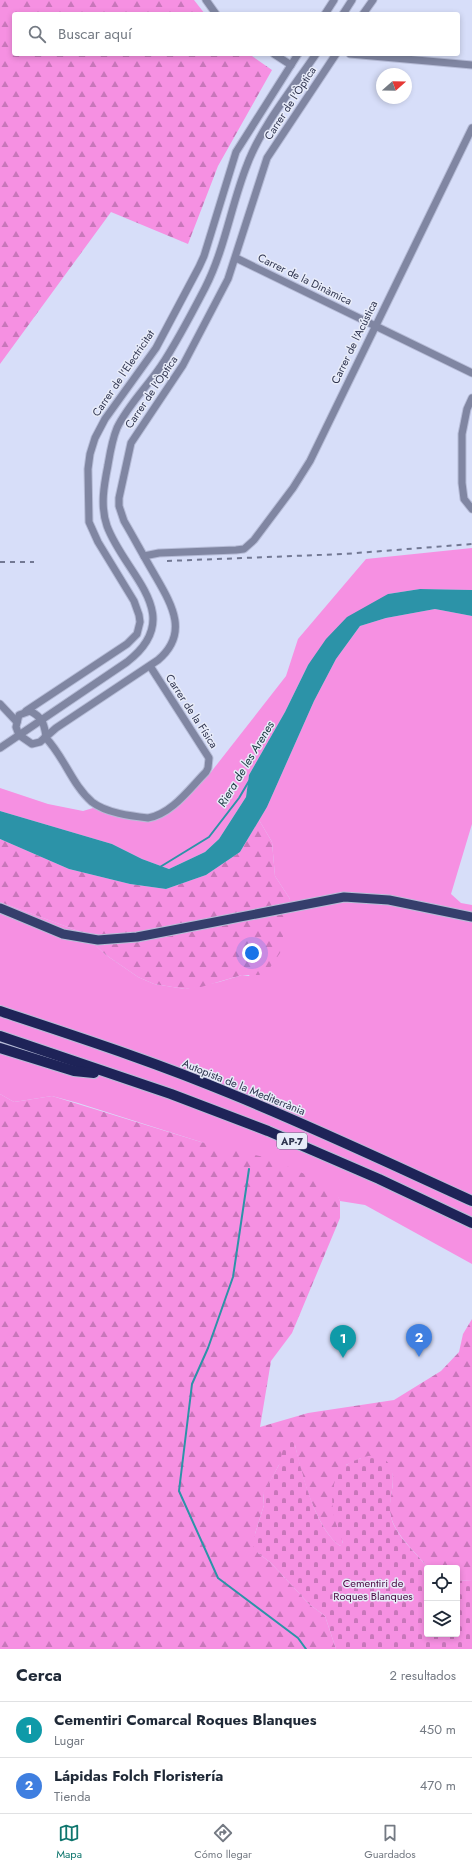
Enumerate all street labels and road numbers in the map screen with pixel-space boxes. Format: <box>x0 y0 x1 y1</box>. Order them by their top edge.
street label: Carrer de l'Òptica <box>260 63 320 143</box>
street label: Carrer de la Dinàmica <box>255 249 355 309</box>
street label: Carrer de l'Acústica <box>327 298 381 386</box>
street label: Carrer de l'Electricitat <box>88 326 158 419</box>
street label: Carrer de l'Òptica <box>121 352 181 432</box>
street label: Carrer de la Física <box>162 671 222 751</box>
street label: Autopista de la Mediterrània <box>180 1055 308 1119</box>
road number: AP-7 <box>277 1133 307 1149</box>

